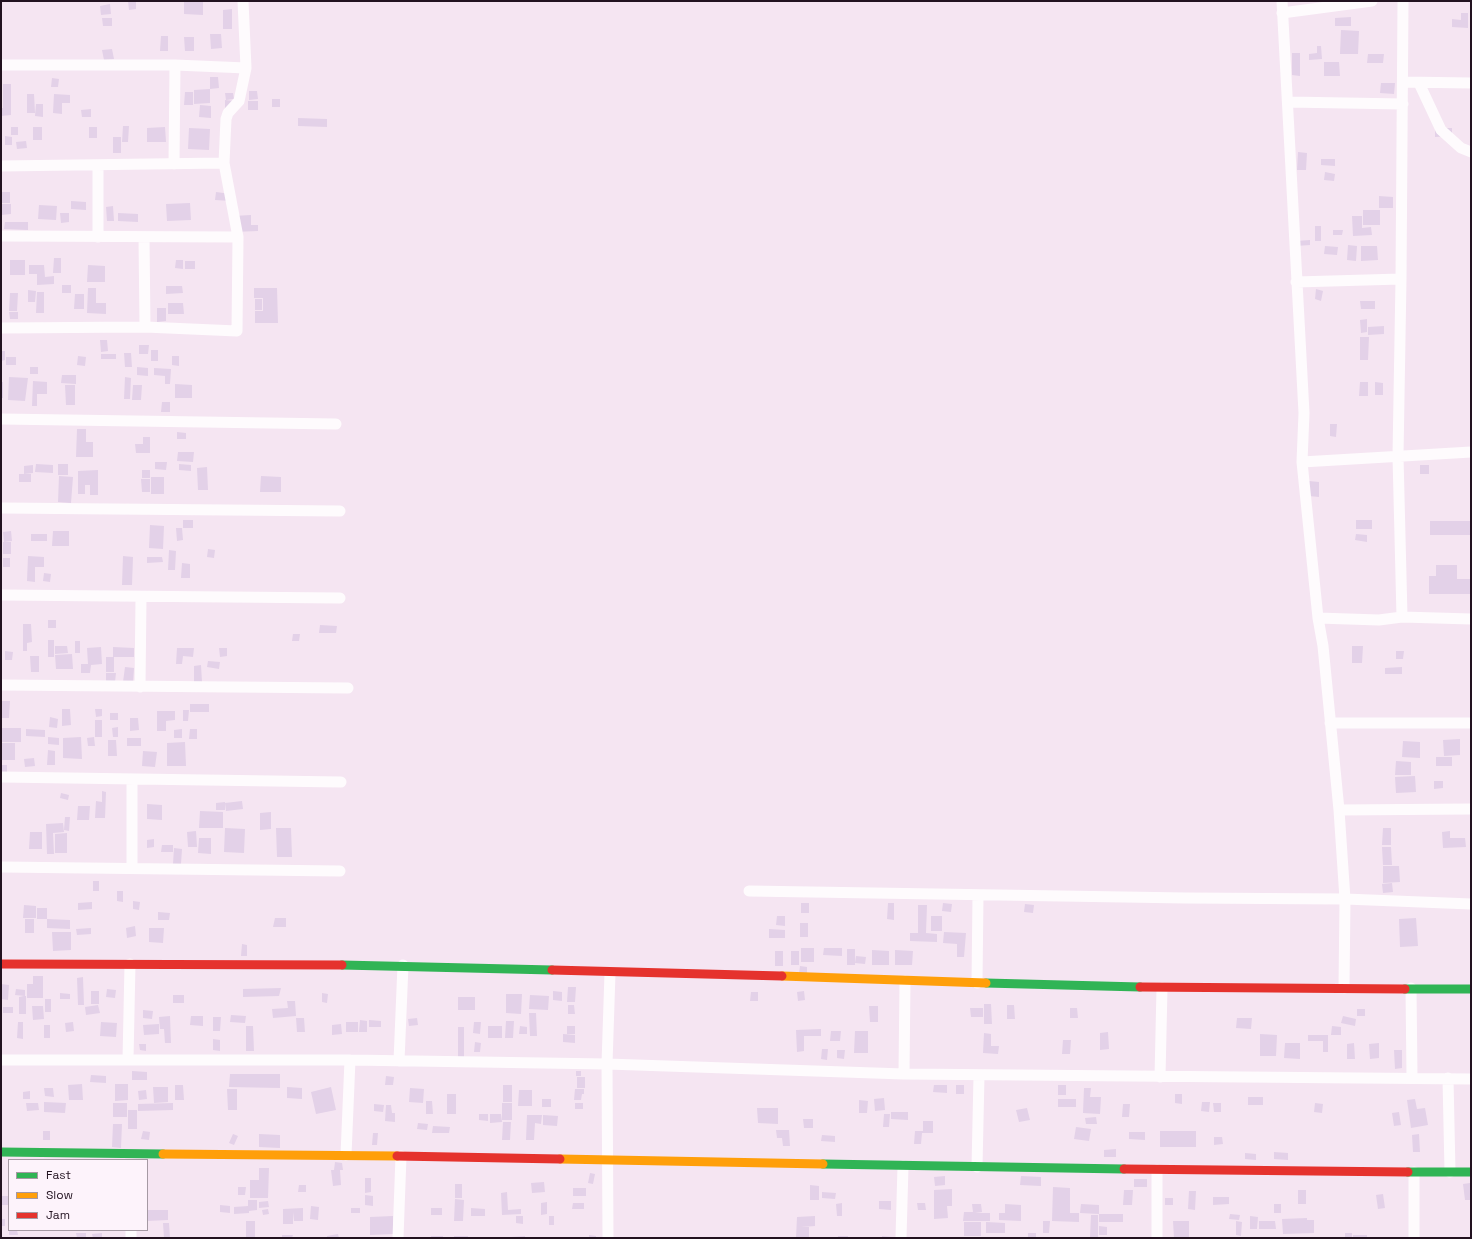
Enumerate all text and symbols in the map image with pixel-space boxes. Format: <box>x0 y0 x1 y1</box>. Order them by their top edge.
legend <box>8 1159 148 1231</box>
text: Fast <box>46 1167 71 1183</box>
text: Slow <box>46 1187 73 1203</box>
text: Jam <box>46 1207 70 1223</box>

